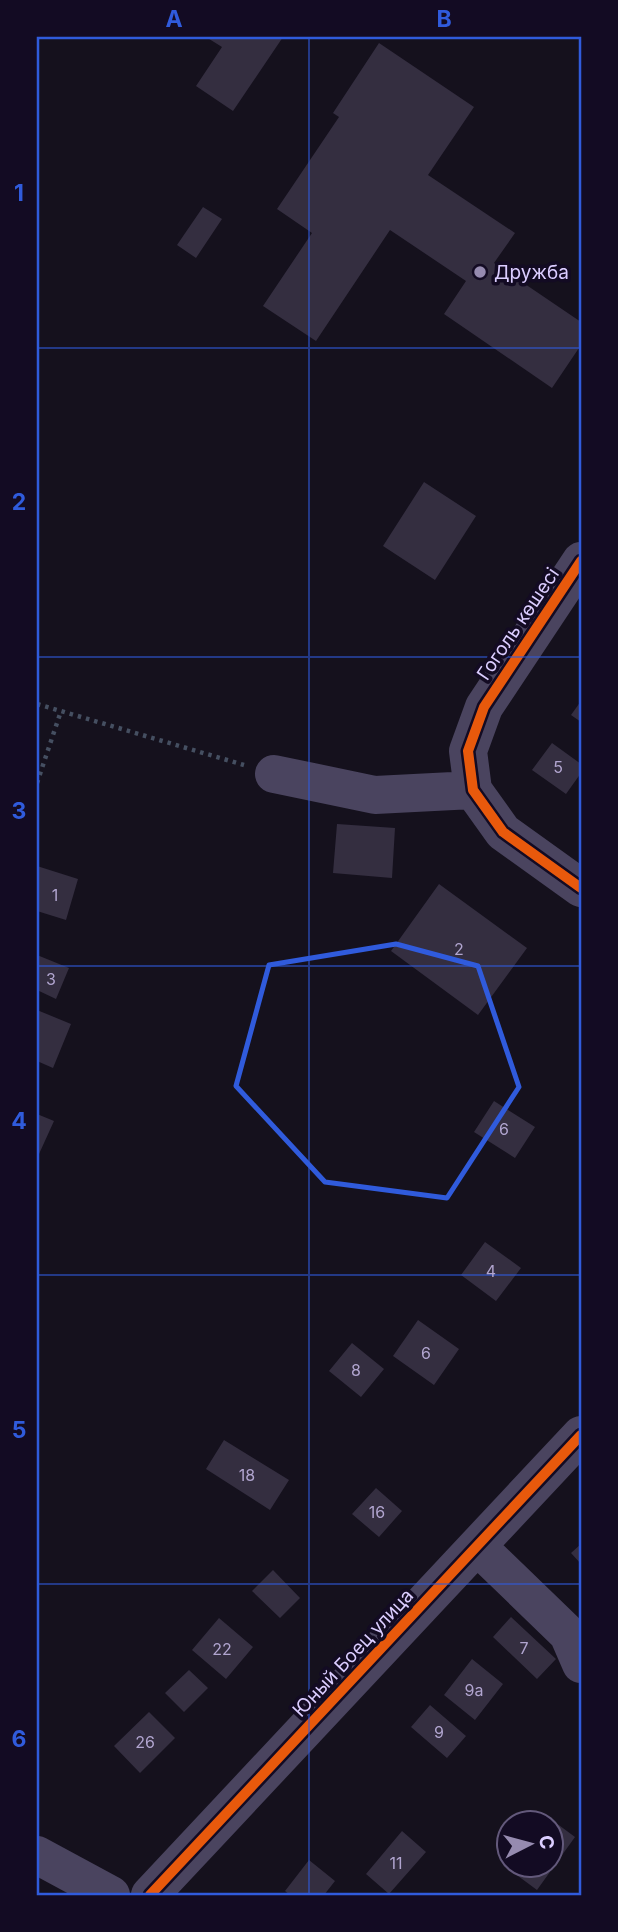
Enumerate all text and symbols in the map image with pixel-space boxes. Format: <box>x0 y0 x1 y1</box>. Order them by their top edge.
text: A <box>165 5 183 33</box>
text: B <box>436 5 452 33</box>
text: 1 <box>14 179 24 207</box>
place label: Дружба <box>494 261 569 284</box>
marker: Дружба <box>472 264 488 280</box>
text: 2 <box>12 488 26 516</box>
street label: Гоголь көшесі <box>472 563 564 685</box>
house number: 5 <box>553 757 563 777</box>
text: 3 <box>12 797 26 825</box>
house number: 1 <box>52 885 58 905</box>
house number: 2 <box>454 939 464 959</box>
house number: 3 <box>46 969 56 989</box>
text: 4 <box>11 1107 27 1135</box>
house number: 6 <box>499 1119 509 1139</box>
house number: 4 <box>486 1261 496 1281</box>
house number: 6 <box>421 1343 431 1363</box>
house number: 8 <box>351 1360 361 1380</box>
text: 5 <box>12 1416 26 1444</box>
house number: 18 <box>239 1465 255 1485</box>
house number: 16 <box>369 1502 385 1522</box>
street label: Юный Боец улица <box>288 1584 418 1722</box>
house number: 7 <box>519 1638 529 1658</box>
house number: 22 <box>212 1639 232 1659</box>
house number: 9а <box>465 1680 483 1700</box>
house number: 9 <box>434 1722 444 1742</box>
text: 6 <box>12 1725 26 1753</box>
house number: 26 <box>135 1732 155 1752</box>
north arrow <box>496 1810 566 1880</box>
text: С <box>534 1834 559 1850</box>
house number: 11 <box>389 1853 403 1873</box>

